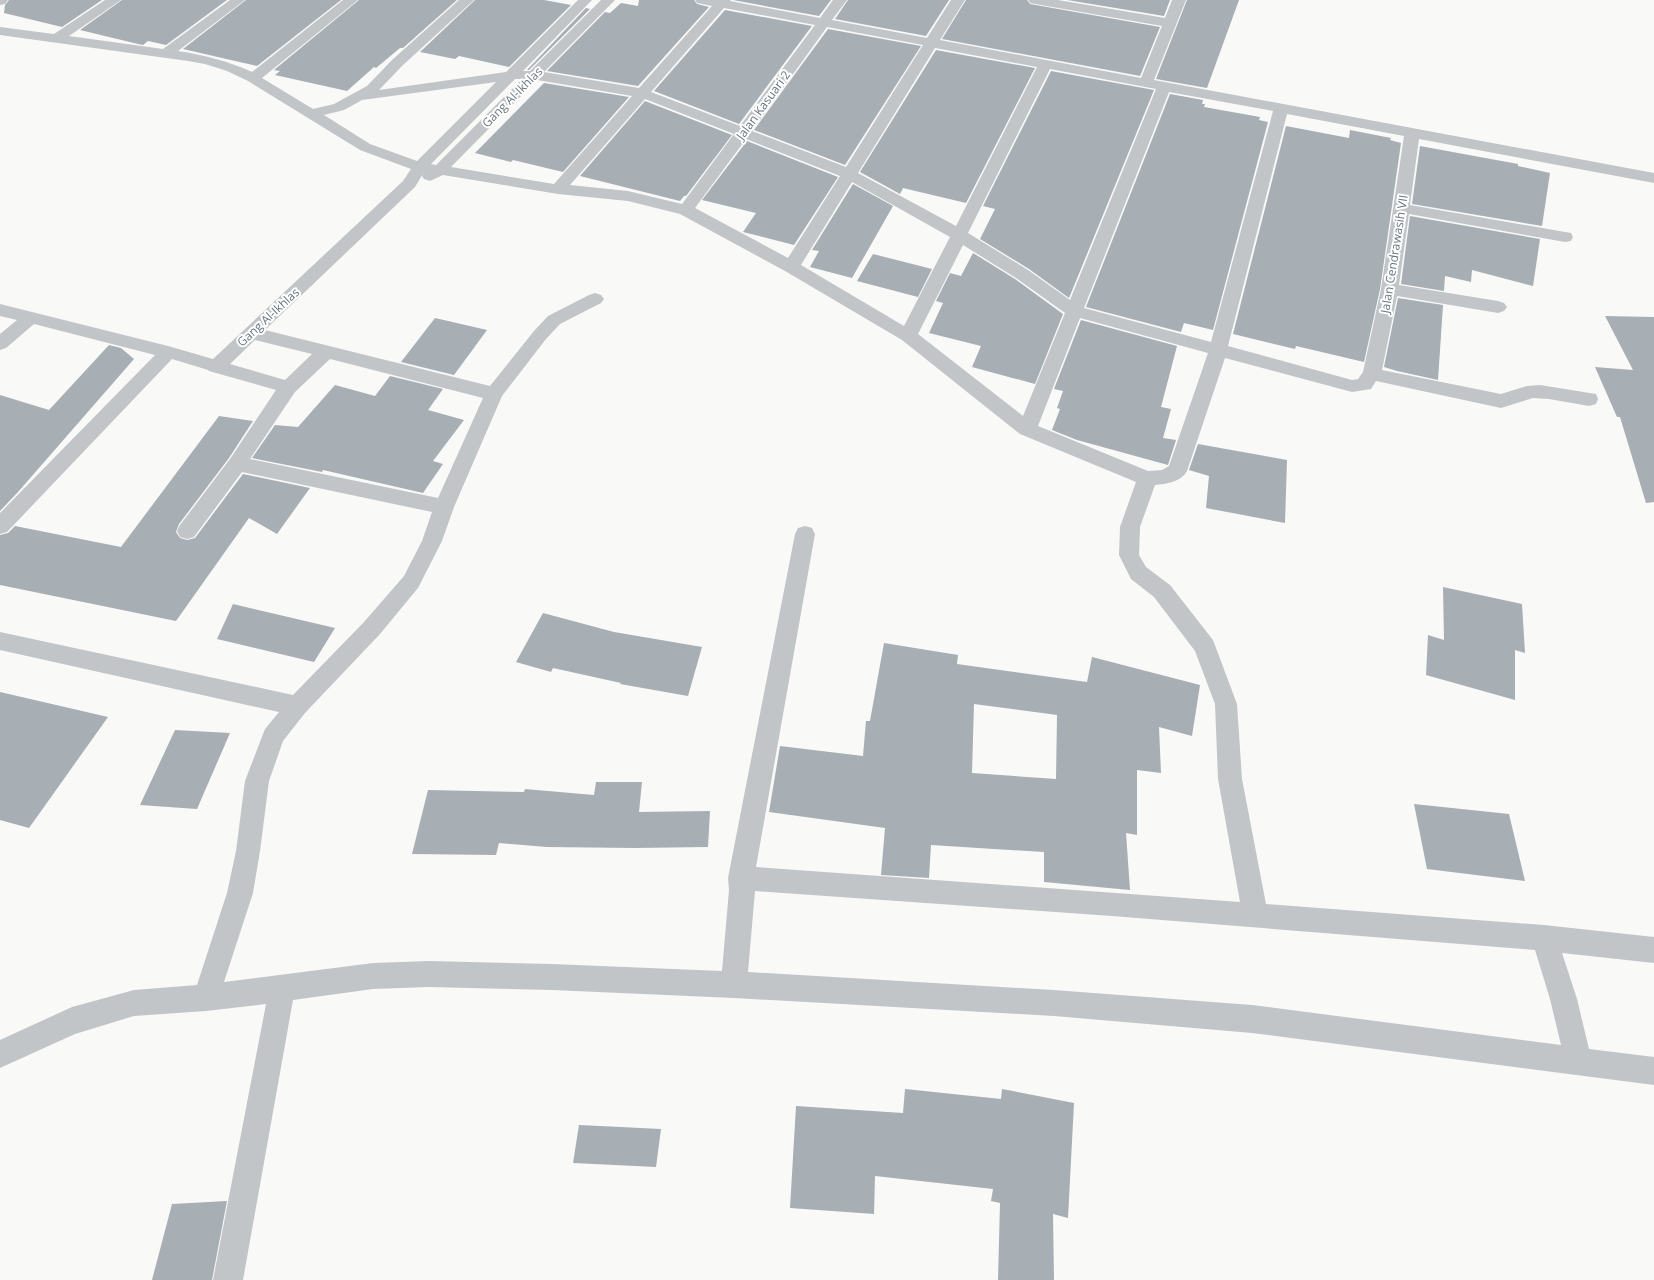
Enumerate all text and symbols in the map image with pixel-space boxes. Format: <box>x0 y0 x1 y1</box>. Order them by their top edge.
street label: Gang Al-Ikhlas <box>478 63 546 131</box>
street label: Jalan Kasuari 2 <box>732 67 794 144</box>
street label: Jalan Cendrawasih VII <box>1376 194 1412 315</box>
street label: Gang Al-Ikhlas <box>233 284 303 350</box>

